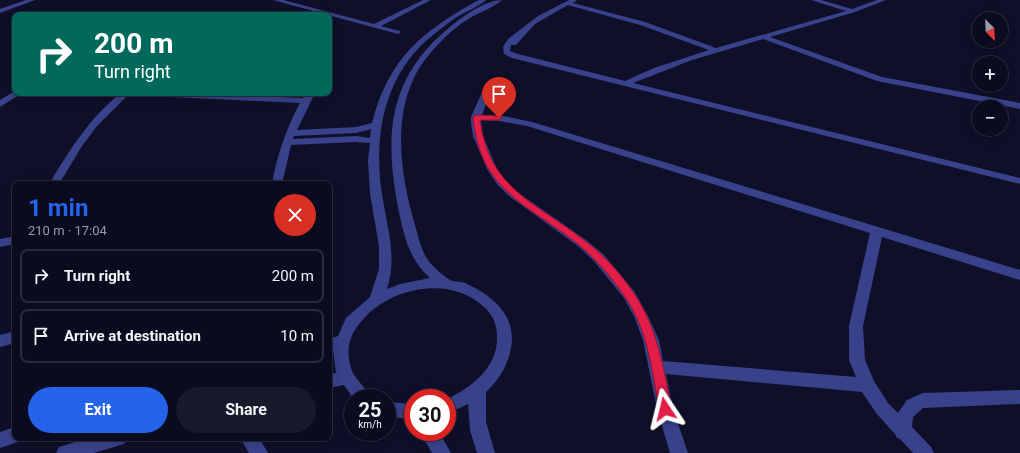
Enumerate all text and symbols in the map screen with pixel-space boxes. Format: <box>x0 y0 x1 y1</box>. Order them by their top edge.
north arrow <box>972 12 1008 48</box>
map controls <box>972 12 1008 136</box>
text: 200 m <box>94 27 173 60</box>
icon: right <box>28 28 80 80</box>
button: + <box>972 56 1008 92</box>
text: Turn right <box>94 61 171 82</box>
pin <box>482 77 516 118</box>
icon: arrive <box>488 83 510 105</box>
button: − <box>972 100 1008 136</box>
text: 1 min <box>28 194 88 222</box>
button: close <box>274 194 316 236</box>
text: 210 m · 17:04 <box>28 223 107 238</box>
icon: right <box>30 265 52 287</box>
text: Turn right <box>64 267 130 285</box>
text: 200 m <box>272 267 314 285</box>
icon: arrive <box>30 325 52 347</box>
text: Arrive at destination <box>64 327 201 345</box>
text: 10 m <box>280 327 314 345</box>
button: Exit <box>28 387 168 433</box>
button: Share <box>176 387 316 433</box>
position arrow <box>644 388 686 430</box>
speed limit sign: 30 <box>404 389 456 441</box>
text: 25 <box>359 398 381 422</box>
text: km/h <box>358 419 382 430</box>

